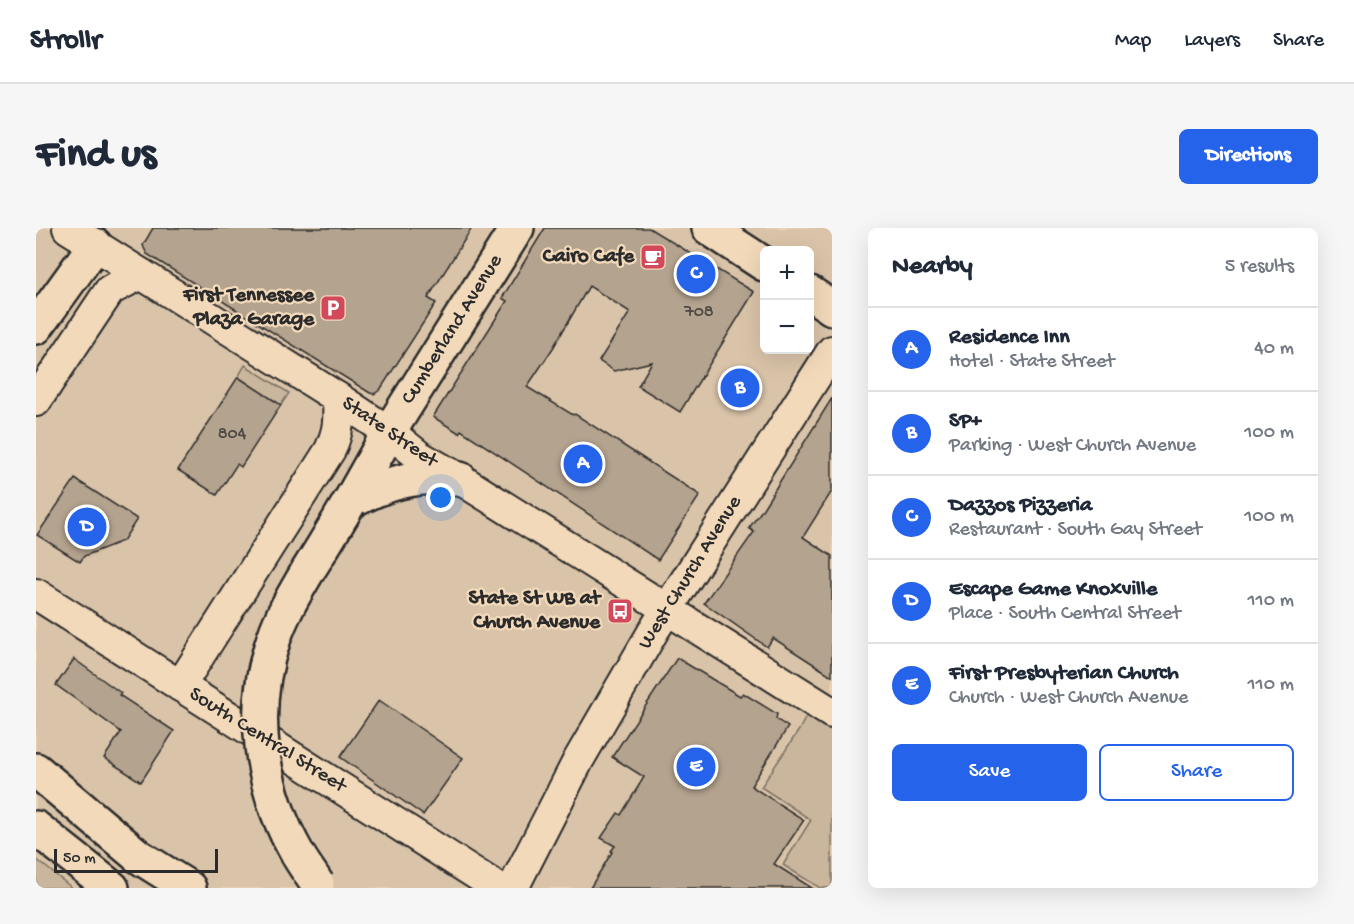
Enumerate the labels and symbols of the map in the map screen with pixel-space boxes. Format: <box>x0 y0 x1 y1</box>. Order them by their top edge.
cafe icon: Cairo Cafe <box>638 242 668 272</box>
place label: Cairo Cafe <box>542 245 635 270</box>
street label: Cumberland Avenue <box>397 249 510 410</box>
pin: C <box>676 252 716 296</box>
place label: First Tennessee Plaza Garage <box>182 284 315 333</box>
parking icon: First Tennessee Plaza Garage <box>318 293 348 323</box>
house number: 708 <box>683 302 714 323</box>
pin: B <box>720 366 760 410</box>
street label: State Street <box>336 392 444 476</box>
house number: 804 <box>218 424 247 445</box>
pin: A <box>564 442 602 486</box>
your location <box>426 483 455 512</box>
street label: West Church Avenue <box>634 491 749 654</box>
pin: D <box>68 504 106 550</box>
place label: State St WB at Church Avenue <box>469 587 602 636</box>
bus stop icon: State St WB at Church Avenue <box>605 596 635 626</box>
street label: South Central Street <box>184 682 352 801</box>
pin: E <box>676 744 716 790</box>
scale bar <box>54 846 218 874</box>

